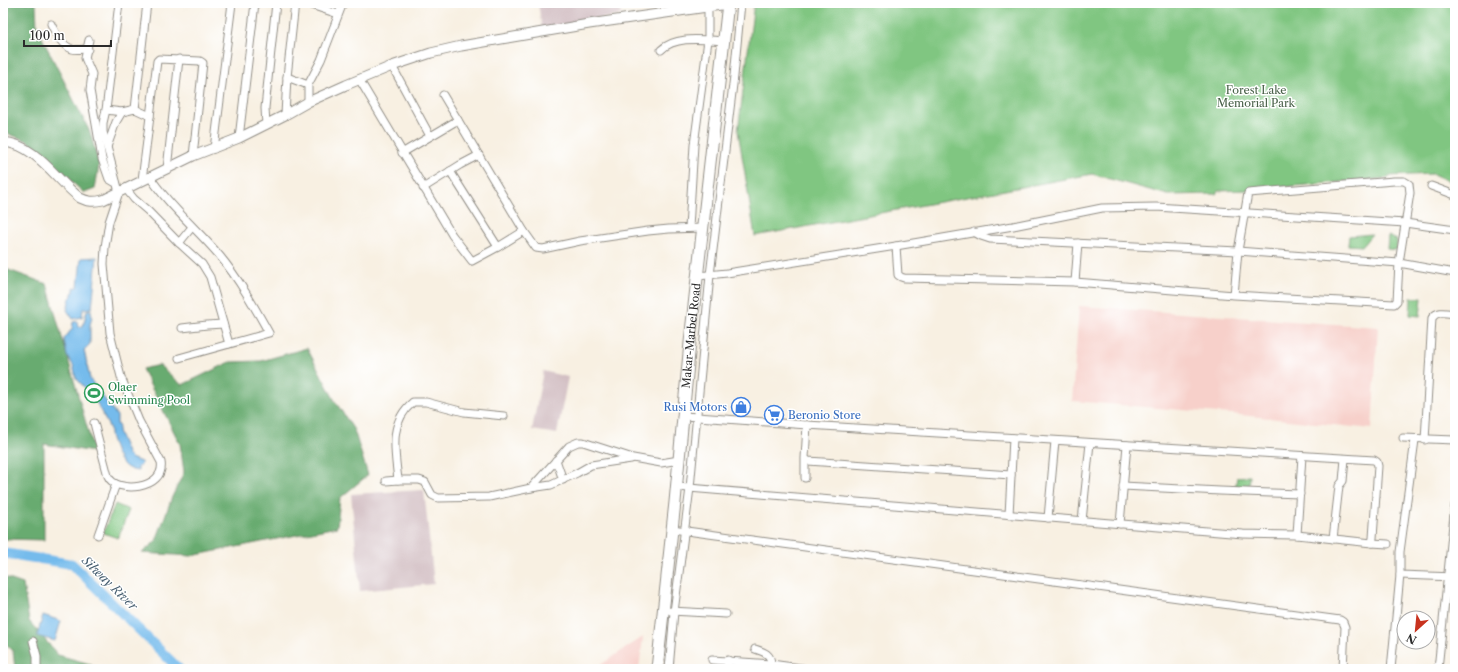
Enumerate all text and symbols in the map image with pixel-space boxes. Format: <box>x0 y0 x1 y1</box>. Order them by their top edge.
scale bar <box>24 22 111 48</box>
text: 100 m <box>30 28 65 43</box>
park label: Forest Lake Memorial Park <box>1217 83 1296 110</box>
street label: Makar-Marbel Road <box>679 282 703 389</box>
place label: Olaer Swimming Pool <box>108 380 191 407</box>
sports icon: Olaer Swimming Pool <box>83 382 105 404</box>
shop icon: Rusi Motors <box>730 396 752 418</box>
place label: Rusi Motors <box>663 400 727 414</box>
supermarket icon: Beronio Store <box>763 404 785 426</box>
place label: Beronio Store <box>788 408 861 422</box>
water label: Silway River <box>78 552 142 614</box>
north arrow <box>1396 610 1436 650</box>
text: N <box>1404 630 1419 647</box>

